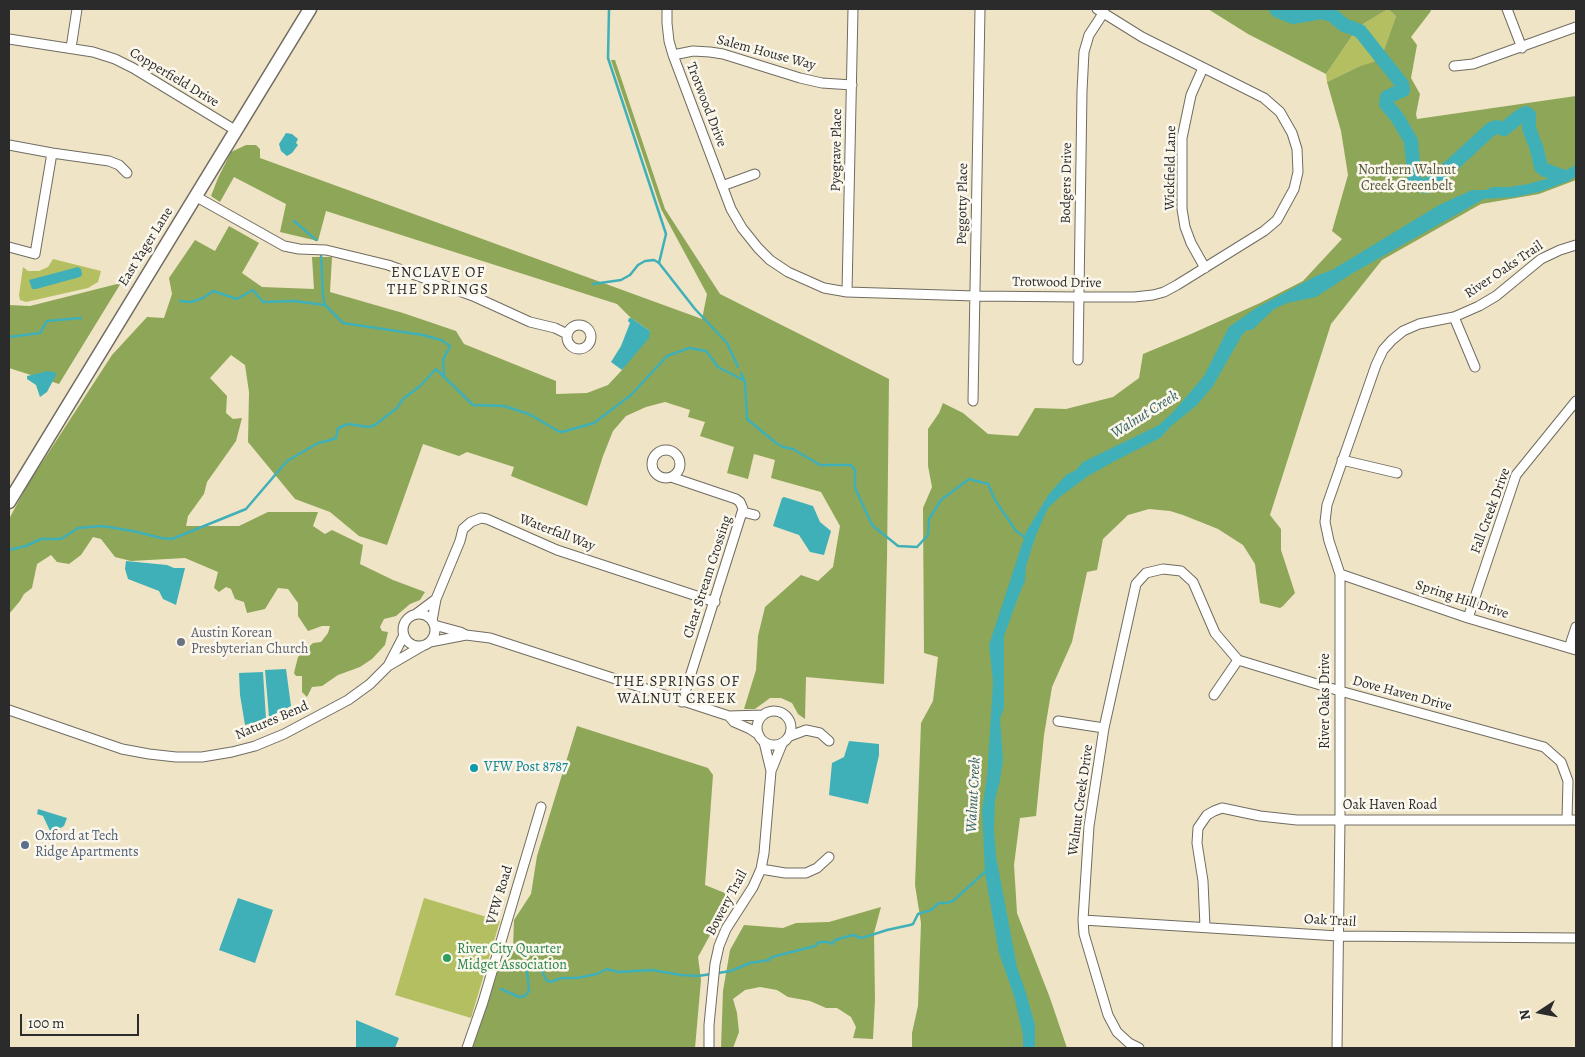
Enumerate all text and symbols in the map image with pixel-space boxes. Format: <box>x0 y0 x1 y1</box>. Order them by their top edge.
street label: Salem House Way <box>715 32 817 74</box>
street label: Copperfield Drive <box>126 45 222 111</box>
street label: Trotwood Drive <box>682 60 730 150</box>
street label: Pyegrave Place <box>828 108 846 192</box>
street label: Wickfield Lane <box>1162 125 1180 211</box>
street label: Bodgers Drive <box>1058 142 1076 224</box>
street label: Peggotty Place <box>954 163 972 245</box>
park label: Northern Walnut Creek Greenbelt <box>1358 163 1456 196</box>
street label: East Yager Lane <box>115 204 177 290</box>
street label: River Oaks Trail <box>1462 238 1546 302</box>
district label: ENCLAVE OF THE SPRINGS <box>386 264 490 299</box>
street label: Trotwood Drive <box>1012 274 1102 292</box>
water label: Walnut Creek <box>1108 387 1182 443</box>
street label: Fall Creek Drive <box>1468 466 1514 556</box>
street label: Waterfall Way <box>517 511 597 555</box>
street label: Clear Stream Crossing <box>680 513 736 641</box>
street label: Spring Hill Drive <box>1413 577 1511 623</box>
place label: Austin Korean Presbyterian Church <box>191 626 308 658</box>
marker: Austin Korean Presbyterian Church <box>175 636 187 648</box>
street label: River Oaks Drive <box>1318 653 1334 749</box>
district label: THE SPRINGS OF WALNUT CREEK <box>612 673 742 708</box>
street label: Dove Haven Drive <box>1350 673 1454 715</box>
street label: Natures Bend <box>233 698 311 744</box>
street label: Walnut Creek Drive <box>1065 743 1097 857</box>
water label: Walnut Creek <box>963 757 985 833</box>
place label: VFW Post 8787 <box>484 760 568 776</box>
marker: VFW Post 8787 <box>468 762 480 774</box>
street label: Oak Haven Road <box>1343 798 1437 814</box>
place label: Oxford at Tech Ridge Apartments <box>35 829 139 862</box>
marker: Oxford at Tech Ridge Apartments <box>19 839 31 851</box>
street label: VFW Road <box>483 864 517 926</box>
street label: Bowery Trail <box>703 867 751 939</box>
street label: Oak Trail <box>1303 911 1357 931</box>
place label: River City Quarter Midget Association <box>457 942 567 974</box>
marker: River City Quarter Midget Association <box>441 952 453 964</box>
north arrow <box>1515 987 1565 1037</box>
scale bar <box>22 1004 141 1036</box>
text: N <box>1514 1008 1535 1022</box>
text: 100 m <box>28 1013 65 1033</box>

